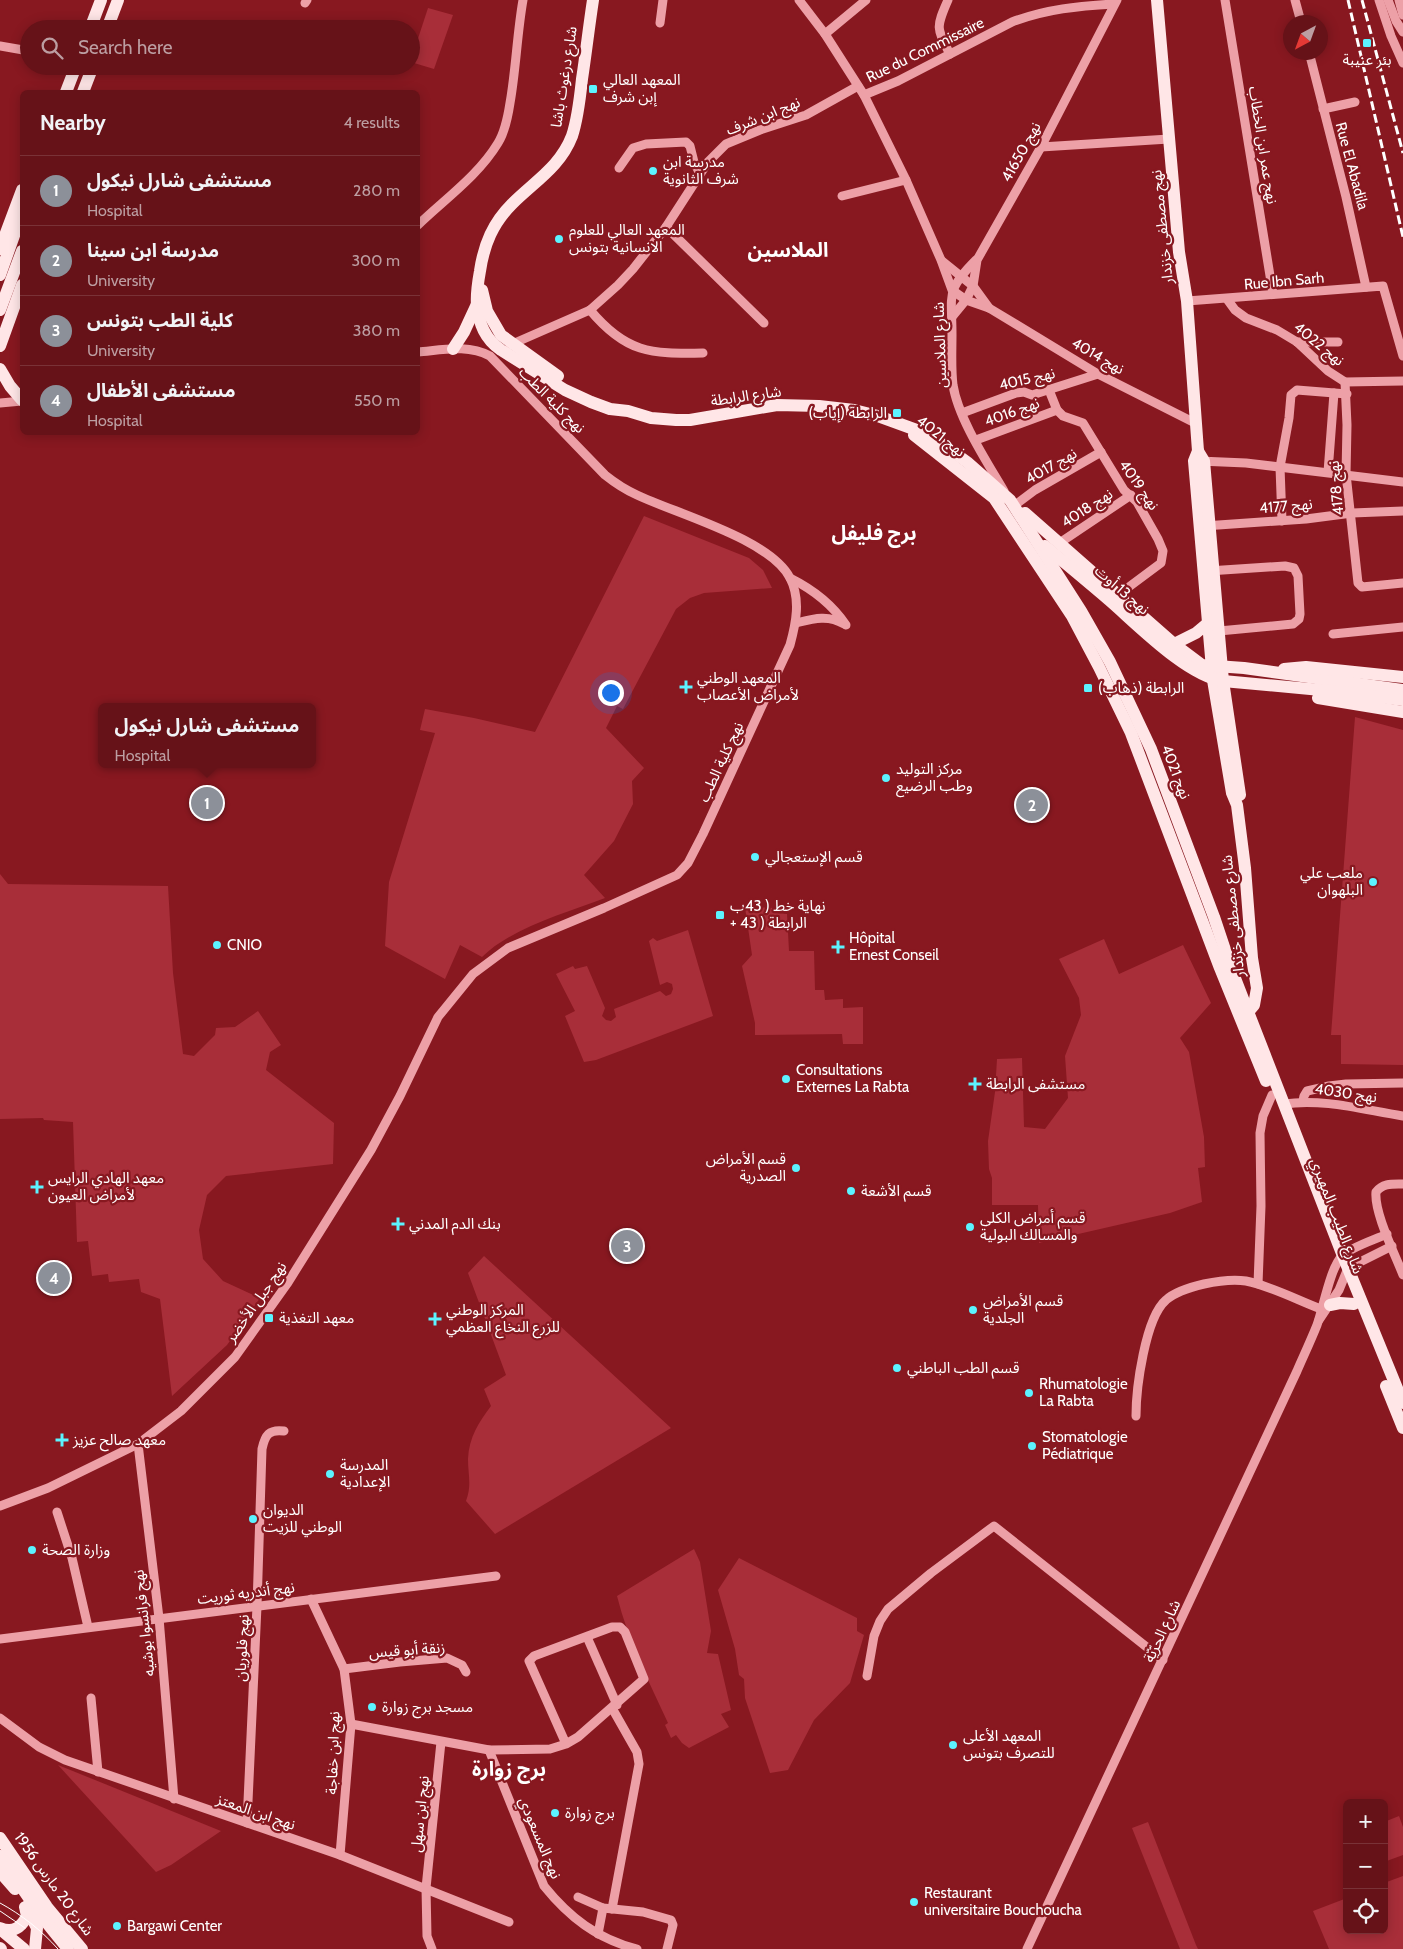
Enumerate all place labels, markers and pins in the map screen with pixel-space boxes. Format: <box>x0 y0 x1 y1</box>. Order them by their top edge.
marker: بئر عنيبة <box>1361 37 1373 49</box>
place label: بئر عنيبة <box>1342 51 1392 69</box>
place label: المعهد العالي إبن شرف <box>603 71 681 107</box>
marker: المعهد العالي إبن شرف <box>587 83 599 95</box>
place label: مدرسة ابن شرف الثانوية <box>663 153 739 188</box>
marker: مدرسة ابن شرف الثانوية <box>647 165 659 177</box>
place label: المعهد العالي للعلوم الانسانية بتونس <box>569 221 685 256</box>
marker: المعهد العالي للعلوم الانسانية بتونس <box>553 233 565 245</box>
place label: الرابطة (إياب) <box>808 404 887 423</box>
marker: الرابطة (إياب) <box>891 407 903 419</box>
place label: المعهد الوطني لأمراض الأعصاب <box>697 669 799 704</box>
place label: الرابطة (ذهاب) <box>1098 679 1184 697</box>
marker: المعهد الوطني لأمراض الأعصاب <box>679 680 693 694</box>
marker: الرابطة (ذهاب) <box>1082 682 1094 694</box>
place label: مركز التوليد وطب الرضيع <box>896 760 973 798</box>
marker: مركز التوليد وطب الرضيع <box>880 772 892 784</box>
pin: 1 <box>191 784 223 822</box>
pin: 2 <box>1016 786 1048 824</box>
place label: قسم الإستعجالي <box>765 848 863 868</box>
marker: قسم الإستعجالي <box>749 851 761 863</box>
place label: ملعب علي البلهوان <box>1300 864 1363 899</box>
marker: ملعب علي البلهوان <box>1367 876 1379 888</box>
place label: نهاية خط ( 43ب + 43 ) الرابطة <box>730 897 826 932</box>
marker: نهاية خط ( 43ب + 43 ) الرابطة <box>714 909 726 921</box>
place label: Hôpital Ernest Conseil <box>849 929 939 964</box>
place label: CNIO <box>227 936 262 954</box>
marker: CNIO <box>211 939 223 951</box>
marker: Hôpital Ernest Conseil <box>831 940 845 954</box>
place label: Consultations Externes La Rabta <box>796 1061 910 1096</box>
marker: Consultations Externes La Rabta <box>780 1073 792 1085</box>
place label: مستشفى الرابطة <box>986 1075 1085 1093</box>
marker: مستشفى الرابطة <box>968 1077 982 1091</box>
place label: قسم الأمراض الصدرية <box>706 1150 786 1185</box>
marker: قسم الأمراض الصدرية <box>790 1162 802 1174</box>
place label: معهد الهادي الرايس لأمراض العيون <box>48 1169 164 1204</box>
marker: معهد الهادي الرايس لأمراض العيون <box>30 1180 44 1194</box>
place label: قسم الأشعة <box>861 1182 932 1202</box>
marker: قسم الأشعة <box>845 1185 857 1197</box>
place label: قسم أمراض الكلى والمسالك البولية <box>980 1209 1086 1244</box>
place label: بنك الدم المدني <box>409 1215 501 1235</box>
marker: بنك الدم المدني <box>391 1217 405 1231</box>
marker: قسم أمراض الكلى والمسالك البولية <box>964 1221 976 1233</box>
pin: 3 <box>611 1227 643 1265</box>
pin: 4 <box>38 1259 70 1297</box>
place label: قسم الأمراض الجلدية <box>983 1292 1063 1327</box>
place label: المركز الوطني للزرع النخاع العظمي <box>446 1301 560 1339</box>
marker: قسم الأمراض الجلدية <box>967 1304 979 1316</box>
place label: معهد التغذية <box>279 1309 354 1327</box>
marker: معهد التغذية <box>263 1312 275 1324</box>
marker: المركز الوطني للزرع النخاع العظمي <box>428 1312 442 1326</box>
place label: قسم الطب الباطني <box>907 1359 1020 1379</box>
marker: قسم الطب الباطني <box>891 1362 903 1374</box>
place label: Rhumatologie La Rabta <box>1039 1375 1128 1410</box>
marker: Rhumatologie La Rabta <box>1023 1387 1035 1399</box>
place label: Stomatologie Pédiatrique <box>1042 1428 1128 1463</box>
place label: معهد صالح عزيز <box>72 1431 166 1452</box>
marker: معهد صالح عزيز <box>55 1433 69 1447</box>
marker: Stomatologie Pédiatrique <box>1026 1440 1038 1452</box>
place label: المدرسة الإعدادية <box>340 1456 390 1492</box>
marker: المدرسة الإعدادية <box>324 1468 336 1480</box>
place label: الديوان الوطني للزيت <box>263 1501 342 1538</box>
marker: الديوان الوطني للزيت <box>247 1513 259 1525</box>
place label: وزارة الصحة <box>42 1541 110 1559</box>
marker: وزارة الصحة <box>26 1544 38 1556</box>
place label: مسجد برج زوارة <box>382 1698 473 1719</box>
marker: مسجد برج زوارة <box>366 1701 378 1713</box>
place label: المعهد الأعلى للتصرف بتونس <box>963 1727 1055 1762</box>
marker: المعهد الأعلى للتصرف بتونس <box>947 1739 959 1751</box>
place label: برج زوارة <box>565 1804 615 1825</box>
marker: برج زوارة <box>549 1807 561 1819</box>
place label: Restaurant universitaire Bouchoucha <box>924 1884 1083 1919</box>
marker: Restaurant universitaire Bouchoucha <box>908 1896 920 1908</box>
place label: Bargawi Center <box>127 1917 222 1935</box>
marker: Bargawi Center <box>111 1920 123 1932</box>

